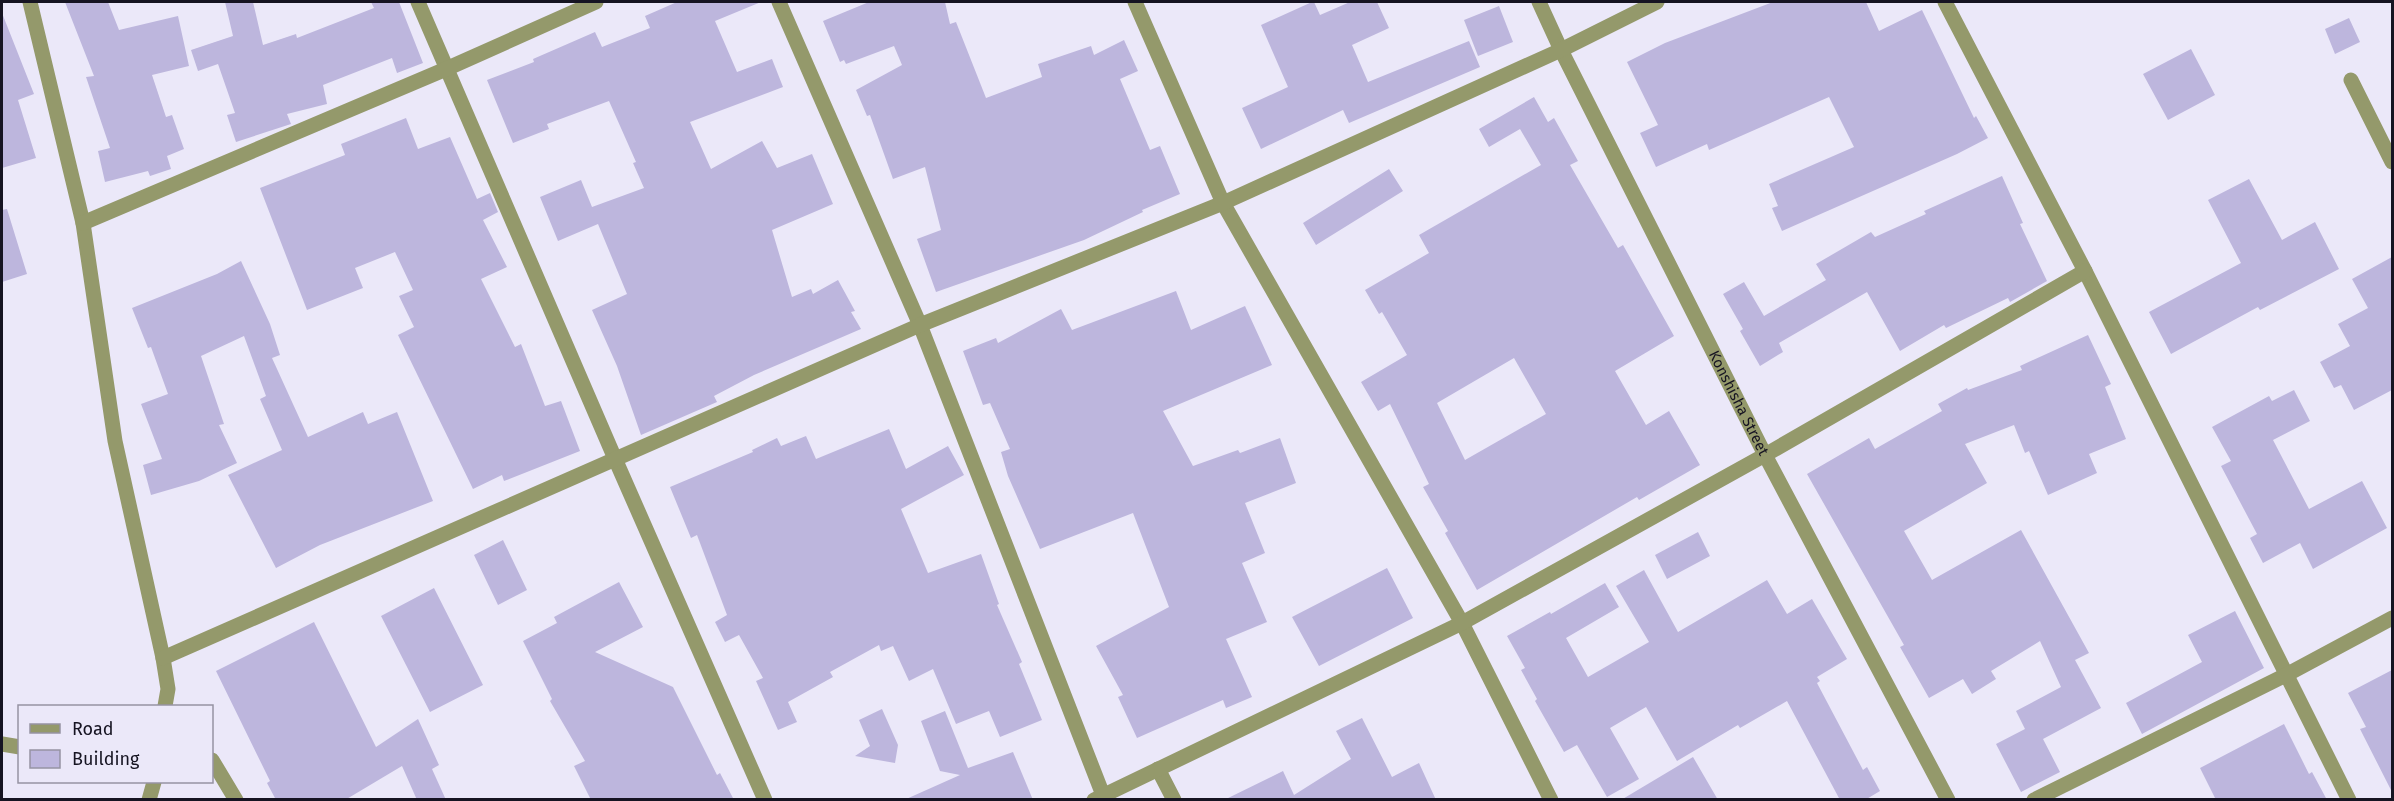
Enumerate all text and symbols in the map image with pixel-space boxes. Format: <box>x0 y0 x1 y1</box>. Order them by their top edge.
street label: Konshisha Street <box>1705 348 1773 459</box>
legend <box>18 705 213 783</box>
text: Road <box>72 718 114 740</box>
text: Building <box>72 748 140 770</box>

